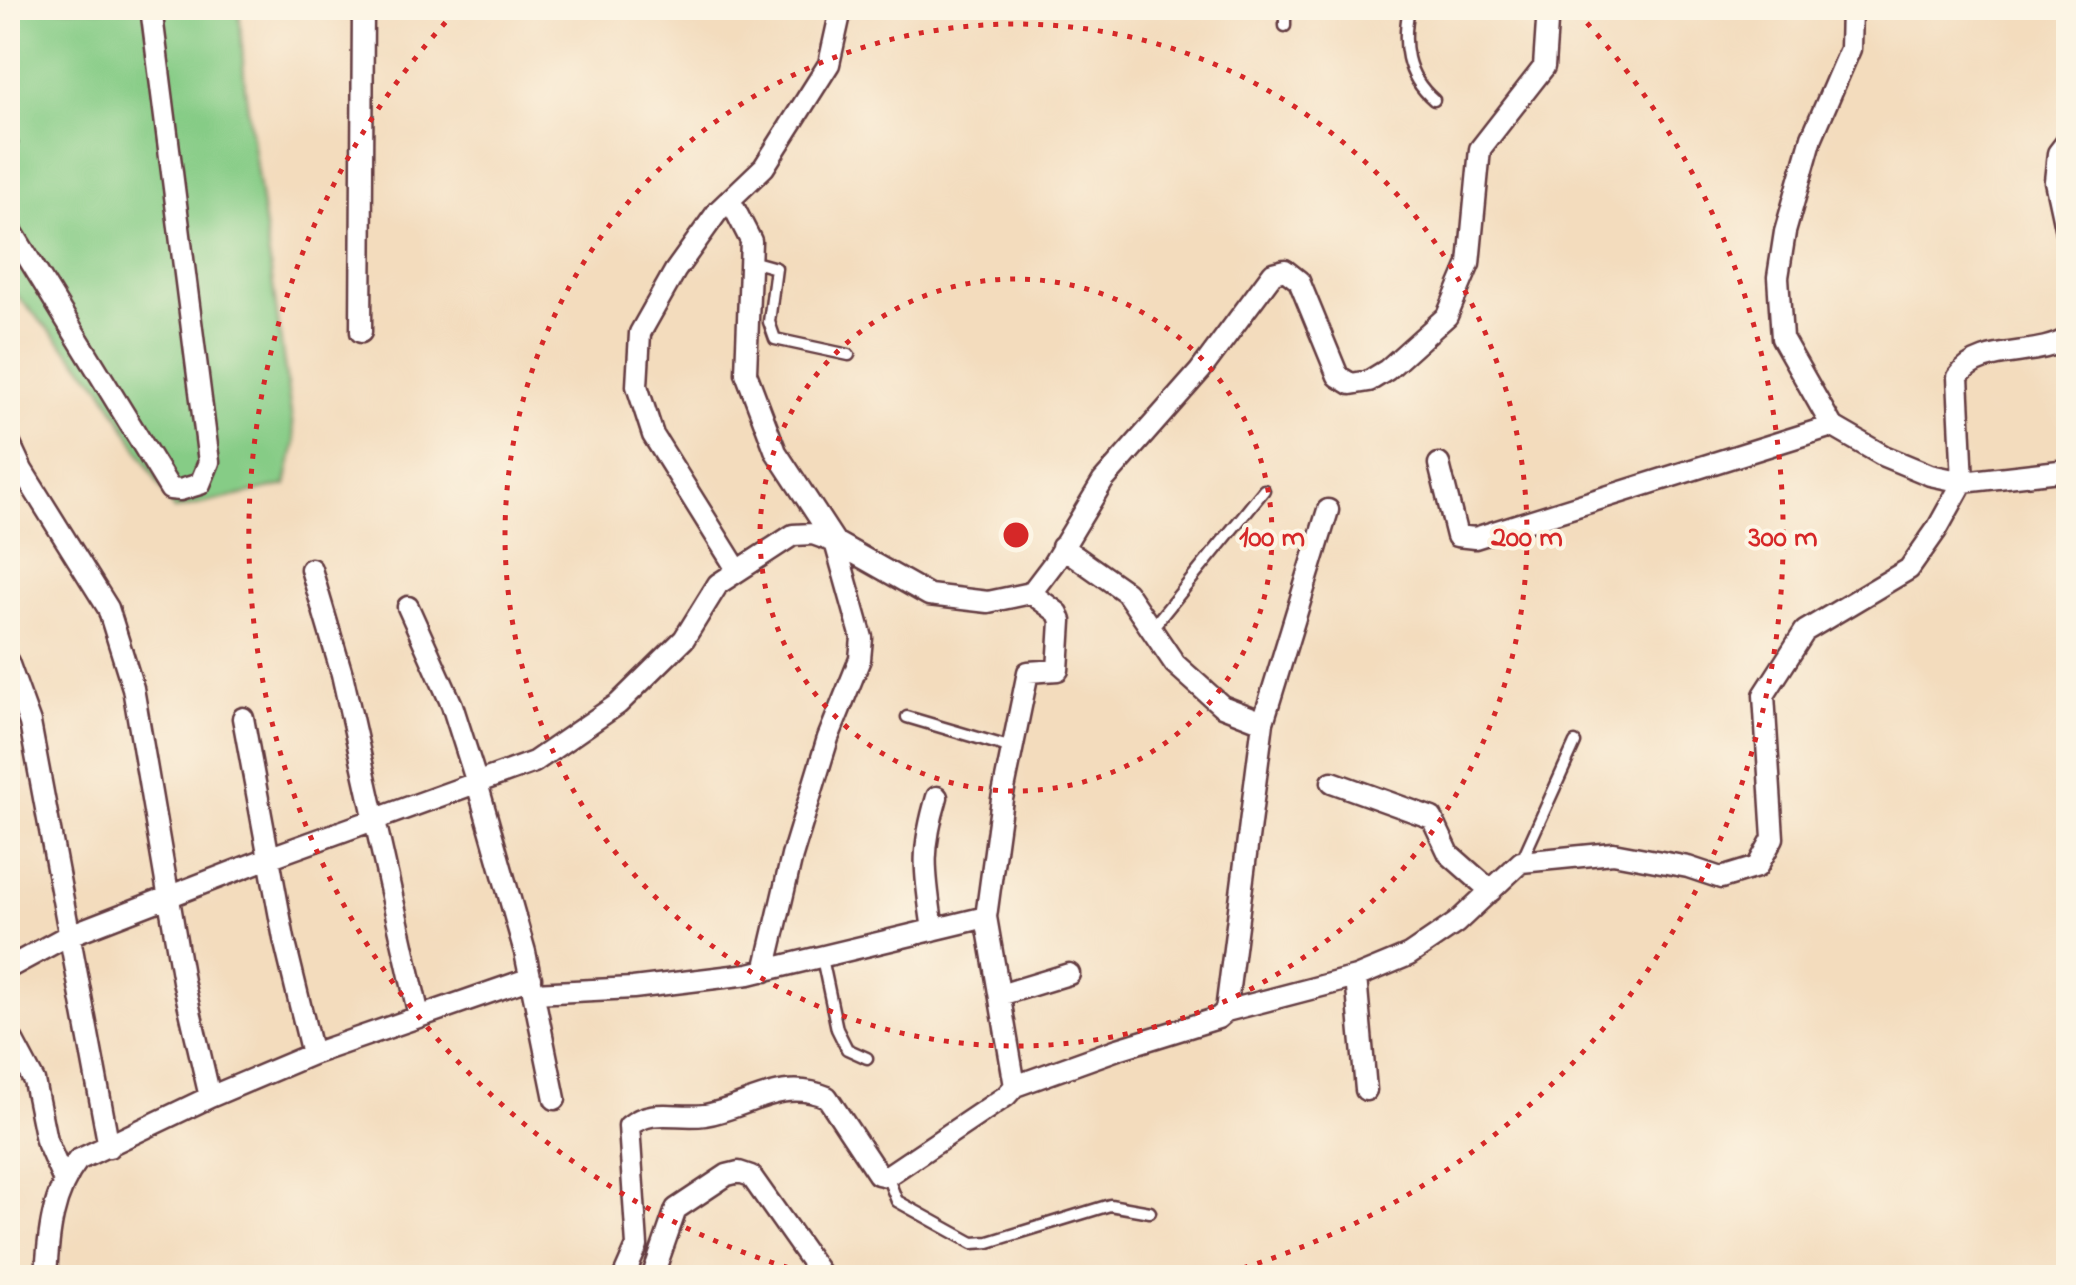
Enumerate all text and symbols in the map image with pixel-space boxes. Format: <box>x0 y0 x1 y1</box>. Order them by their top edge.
centre of rings <box>998 517 1034 553</box>
text: 100 m <box>1239 517 1305 561</box>
text: 200 m <box>1490 517 1563 561</box>
text: 300 m <box>1747 517 1818 561</box>

